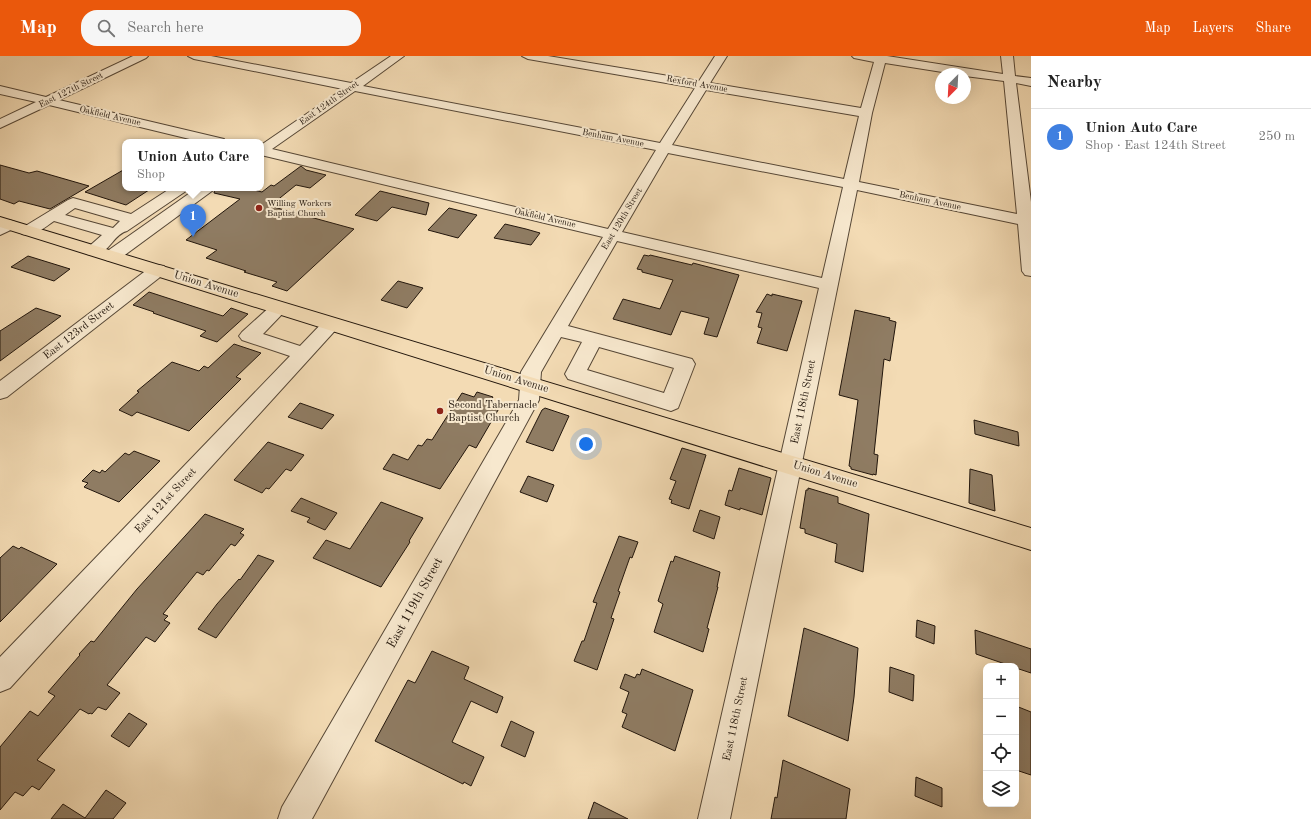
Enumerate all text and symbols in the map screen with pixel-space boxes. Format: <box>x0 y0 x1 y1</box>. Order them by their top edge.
search box <box>81 10 361 46</box>
icon: search <box>95 17 117 39</box>
text: Map <box>20 19 57 38</box>
text: Search here <box>127 21 204 36</box>
text: Map <box>1145 21 1171 35</box>
text: Layers <box>1193 21 1234 35</box>
text: Share <box>1256 21 1291 35</box>
north arrow <box>935 68 971 104</box>
street label: East 127th Street <box>37 71 105 109</box>
street label: Rexford Avenue <box>666 74 728 94</box>
text: Nearby <box>1047 74 1102 91</box>
street label: East 124th Street <box>298 79 360 127</box>
street label: Oakfield Avenue <box>79 105 141 127</box>
text: Union Auto Care <box>1085 121 1198 136</box>
street label: Benham Avenue <box>581 128 645 148</box>
text: 1 <box>1056 130 1064 143</box>
text: 250 m <box>1258 130 1295 143</box>
popup <box>122 139 264 191</box>
text: Shop · East 124th Street <box>1085 139 1226 152</box>
text: Union Auto Care <box>137 150 249 165</box>
text: Shop <box>137 168 165 181</box>
street label: East 120th Street <box>600 187 644 251</box>
street label: Benham Avenue <box>898 190 962 212</box>
place label: Willing Workers Baptist Church <box>267 199 332 218</box>
marker: Willing Workers Baptist Church <box>254 203 264 213</box>
pin: 1 <box>180 204 206 237</box>
street label: Oakfield Avenue <box>514 207 576 229</box>
street label: Union Avenue <box>172 270 240 300</box>
street label: East 123rd Street <box>42 300 117 362</box>
street label: East 118th Street <box>790 359 818 445</box>
street label: Union Avenue <box>482 365 550 395</box>
place label: Second Tabernacle Baptist Church <box>448 400 537 424</box>
marker: Second Tabernacle Baptist Church <box>435 406 445 416</box>
your location <box>576 434 596 454</box>
street label: Union Avenue <box>791 460 859 490</box>
street label: East 121st Street <box>133 466 199 536</box>
street label: East 119th Street <box>385 555 446 651</box>
map controls <box>983 663 1019 807</box>
button: + <box>983 663 1019 699</box>
street label: East 118th Street <box>722 676 750 762</box>
button: − <box>983 699 1019 735</box>
button: locate <box>983 735 1019 771</box>
button: layers <box>983 771 1019 807</box>

